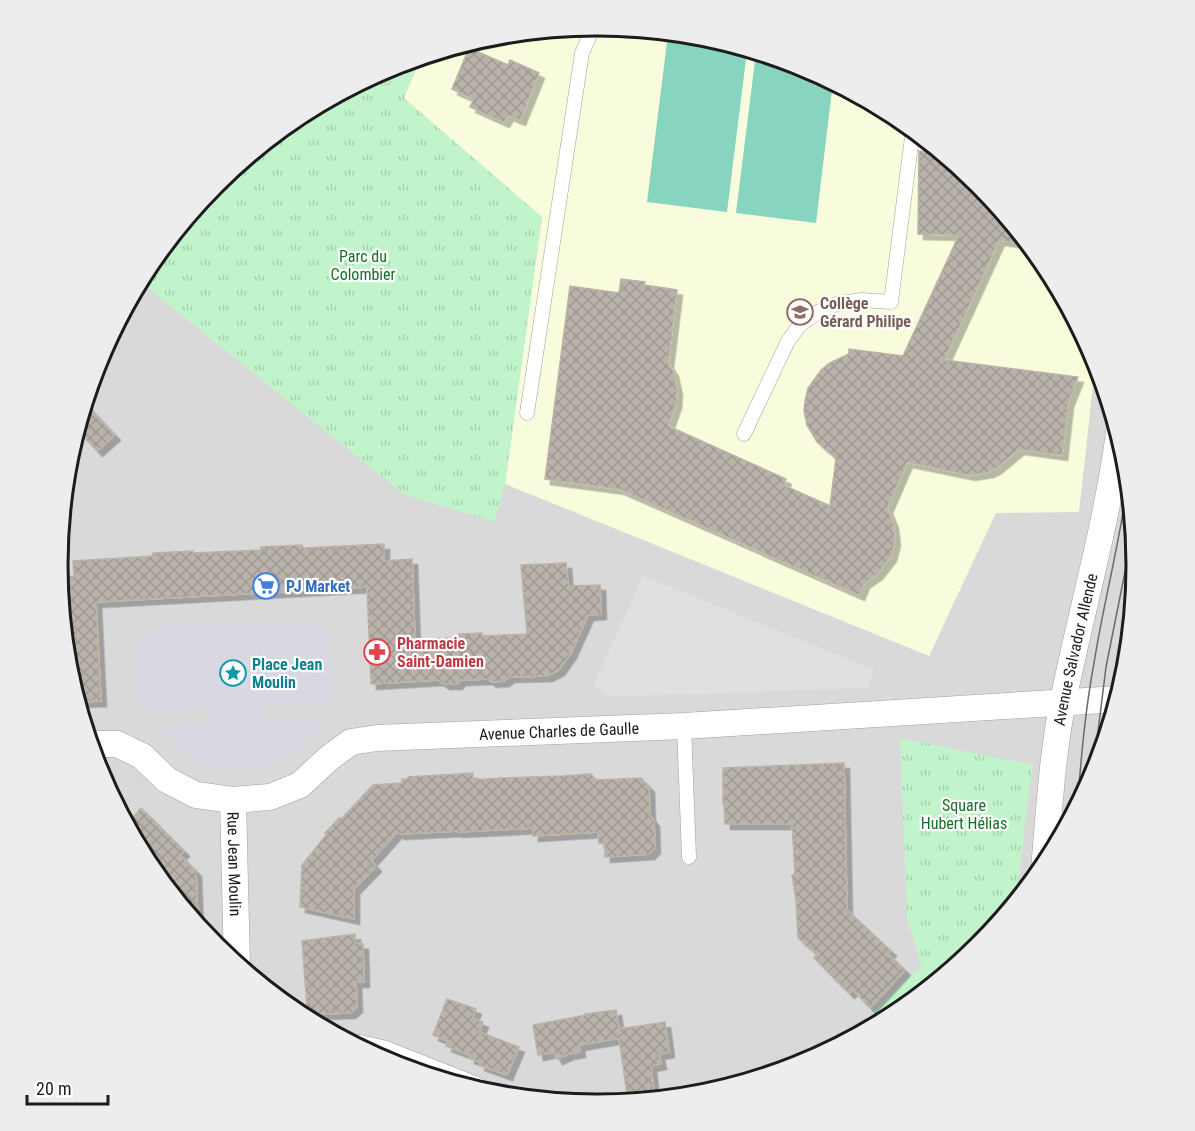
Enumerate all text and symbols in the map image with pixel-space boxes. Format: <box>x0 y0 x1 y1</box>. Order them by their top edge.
park label: Parc du Colombier <box>331 247 396 284</box>
place label: Collège Gérard Philipe <box>820 294 911 331</box>
school or university icon: Collège Gérard Philipe <box>785 297 815 327</box>
supermarket icon: PJ Market <box>251 571 281 601</box>
street label: Avenue Salvador Allende <box>1049 571 1101 727</box>
place label: PJ Market <box>286 577 350 596</box>
place label: Pharmacie Saint-Damien <box>397 634 484 671</box>
pharmacy icon: Pharmacie Saint-Damien <box>362 637 392 667</box>
place label: Place Jean Moulin <box>252 655 322 692</box>
place icon: Place Jean Moulin <box>218 658 248 688</box>
street label: Avenue Charles de Gaulle <box>479 718 639 744</box>
park label: Square Hubert Hélias <box>921 796 1007 833</box>
street label: Rue Jean Moulin <box>224 811 245 917</box>
scale bar <box>27 1068 108 1106</box>
text: 20 m <box>36 1078 71 1099</box>

